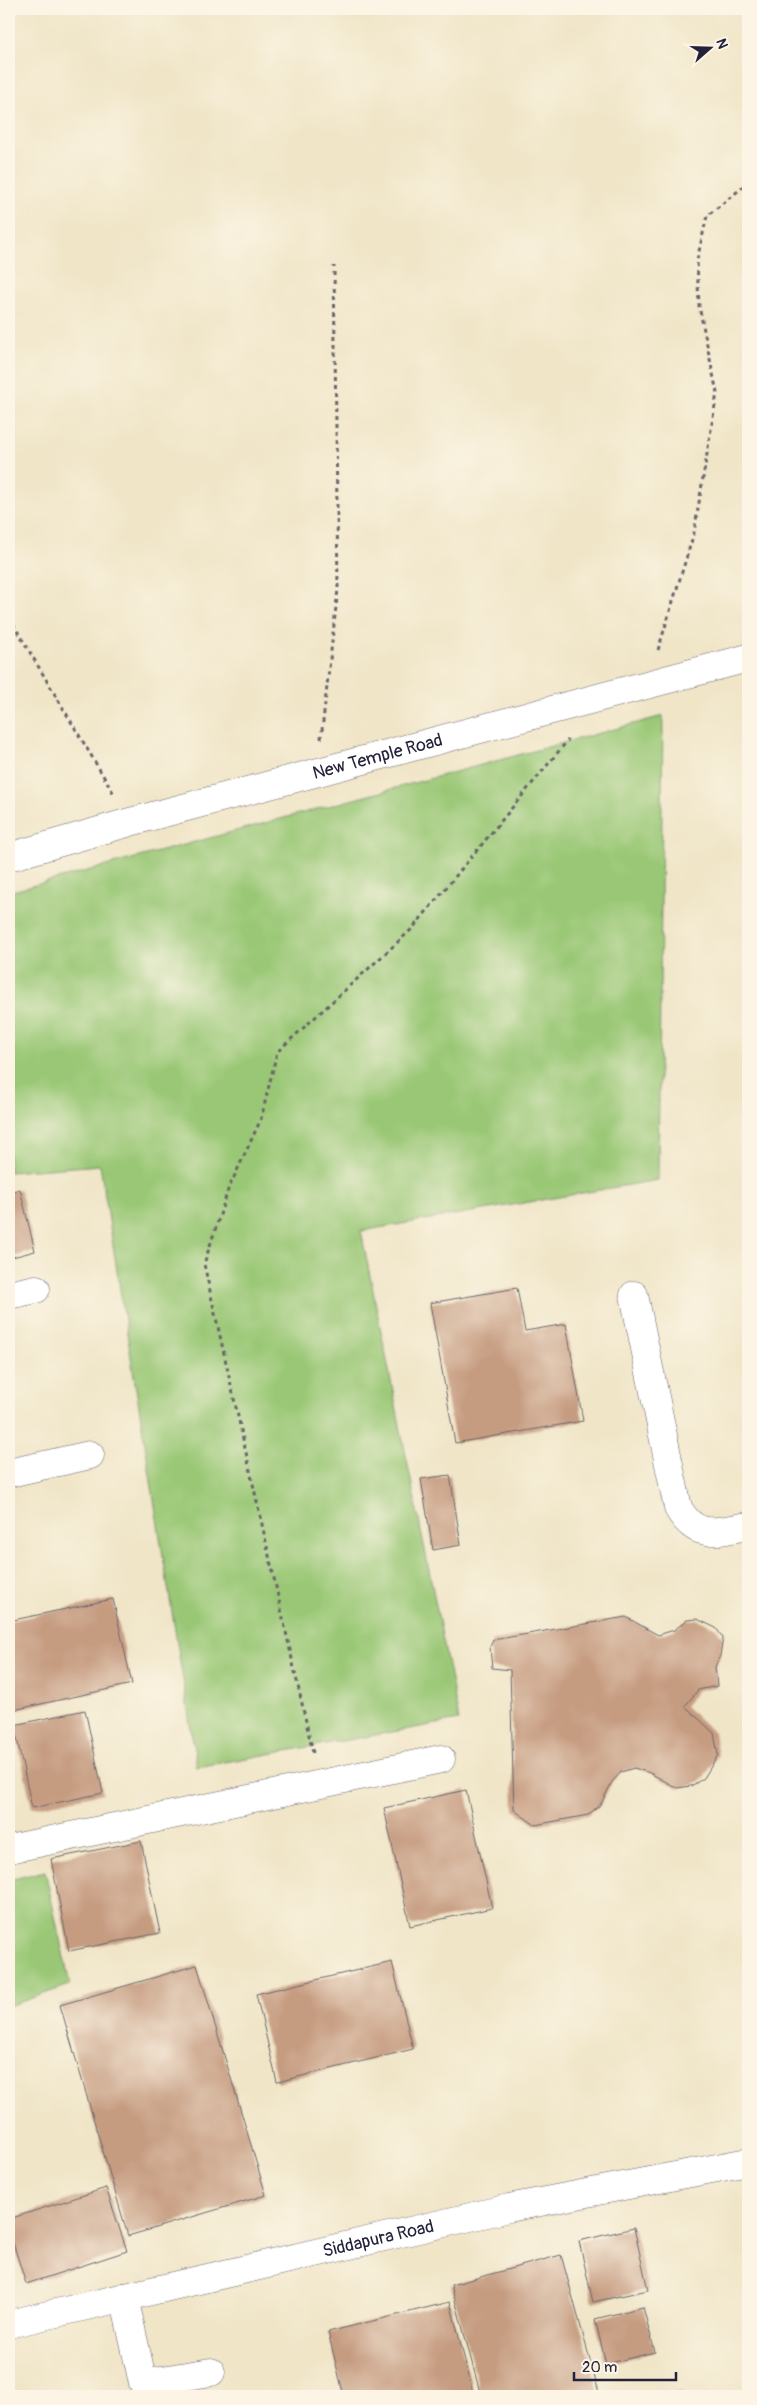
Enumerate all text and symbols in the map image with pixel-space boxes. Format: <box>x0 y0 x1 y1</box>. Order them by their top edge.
north arrow <box>684 22 734 72</box>
text: N <box>712 36 731 51</box>
street label: New Temple Road <box>310 729 445 785</box>
street label: Siddapura Road <box>321 2215 436 2263</box>
scale bar <box>574 2350 677 2382</box>
text: 20 m <box>582 2358 617 2377</box>

